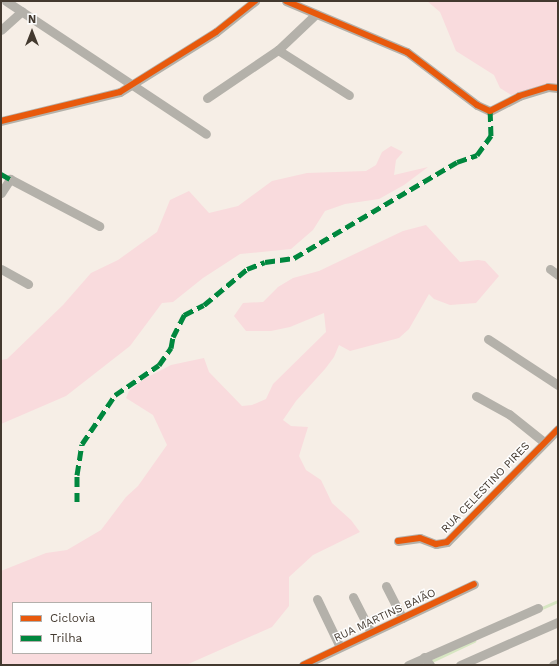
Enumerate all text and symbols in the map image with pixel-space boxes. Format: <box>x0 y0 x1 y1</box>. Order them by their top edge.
north arrow <box>12 12 52 52</box>
text: N <box>28 13 36 26</box>
street label: RUA CELESTINO PIRES <box>439 440 533 536</box>
street label: RUA MARTINS BAIÃO <box>332 587 438 645</box>
legend <box>12 602 152 654</box>
text: Ciclovia <box>50 611 95 625</box>
text: Trilha <box>50 631 82 645</box>

